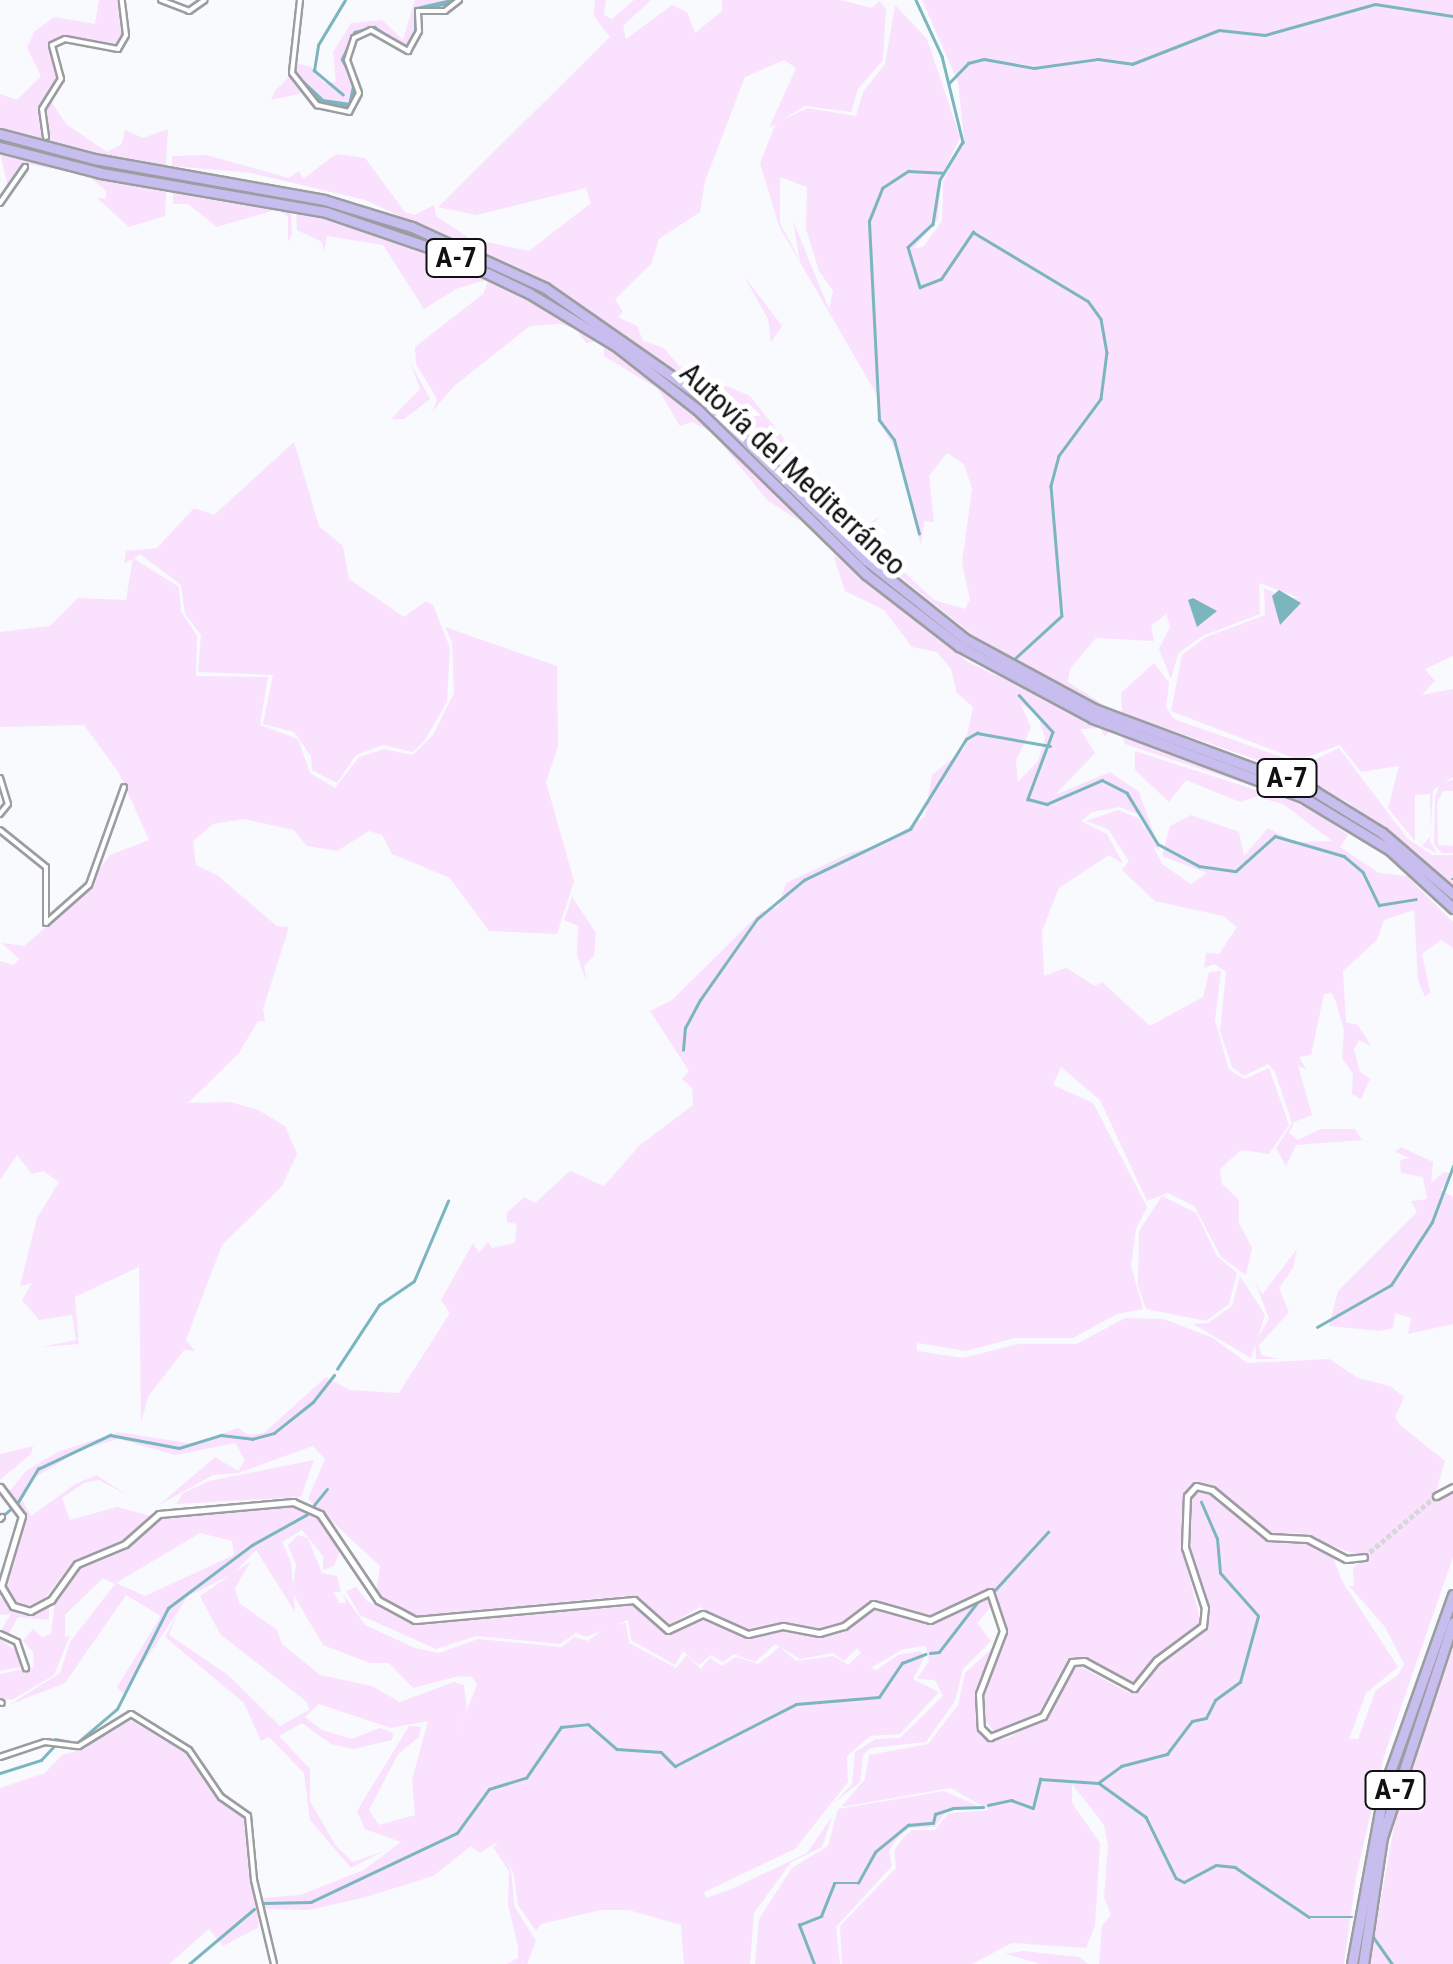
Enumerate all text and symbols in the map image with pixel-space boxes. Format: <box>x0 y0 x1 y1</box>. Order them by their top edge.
road number: A-7 <box>424 235 488 281</box>
street label: Autovía del Mediterráneo <box>672 355 914 583</box>
road number: A-7 <box>1254 755 1320 801</box>
road number: A-7 <box>1362 1767 1428 1813</box>

